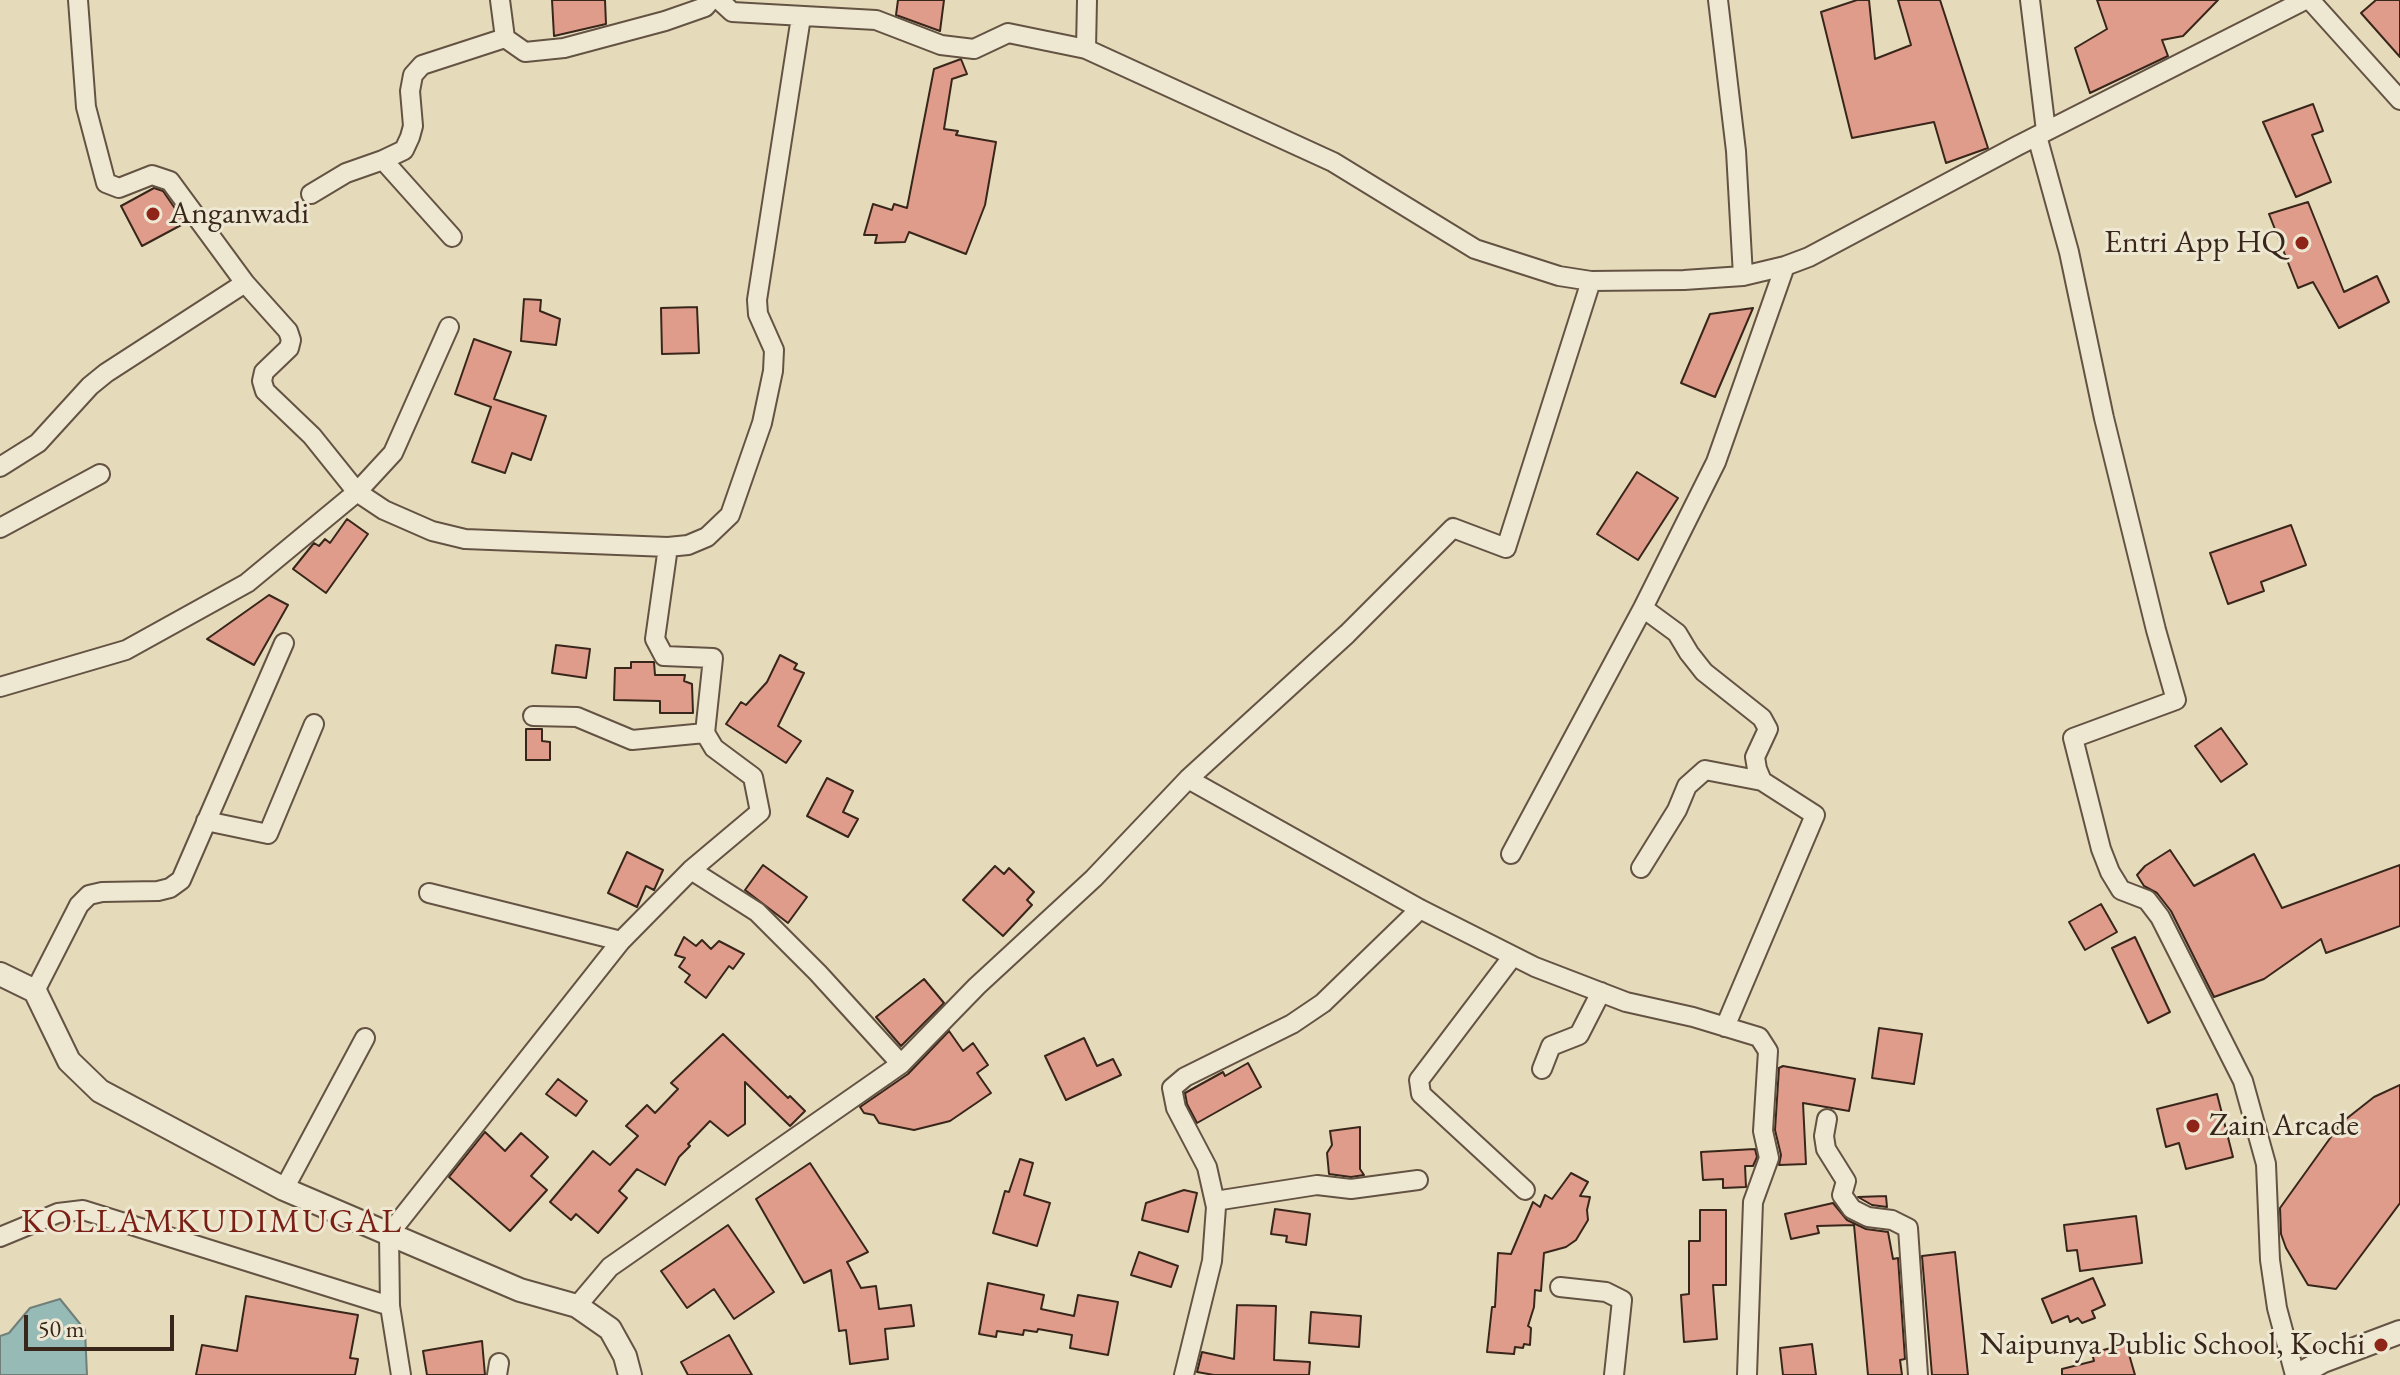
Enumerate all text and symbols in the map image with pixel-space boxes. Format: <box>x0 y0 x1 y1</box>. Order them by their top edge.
place label: Anganwadi <box>169 195 309 233</box>
marker: Anganwadi <box>144 205 162 223</box>
place label: Entri App HQ <box>2104 224 2286 262</box>
marker: Entri App HQ <box>2293 234 2311 252</box>
place label: Zain Arcade <box>2209 1107 2359 1145</box>
marker: Zain Arcade <box>2184 1117 2202 1135</box>
district label: KOLLAMKUDIMUGAL <box>21 1203 403 1243</box>
scale bar <box>28 1299 178 1349</box>
text: 50 m <box>38 1313 85 1344</box>
place label: Naipunya Public School, Kochi <box>1980 1326 2365 1364</box>
marker: Naipunya Public School, Kochi <box>2372 1336 2390 1354</box>

